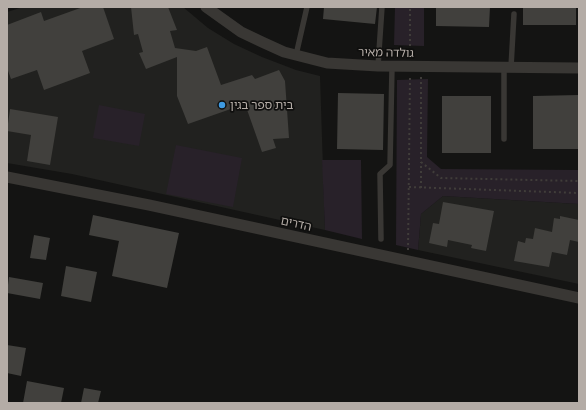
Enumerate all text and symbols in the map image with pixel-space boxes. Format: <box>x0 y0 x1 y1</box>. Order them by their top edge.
street label: גולדה מאיר <box>358 45 414 61</box>
place label: בית ספר בגין <box>230 98 293 112</box>
marker: בית ספר בגין <box>217 100 227 110</box>
street label: הדרים <box>279 214 313 234</box>

